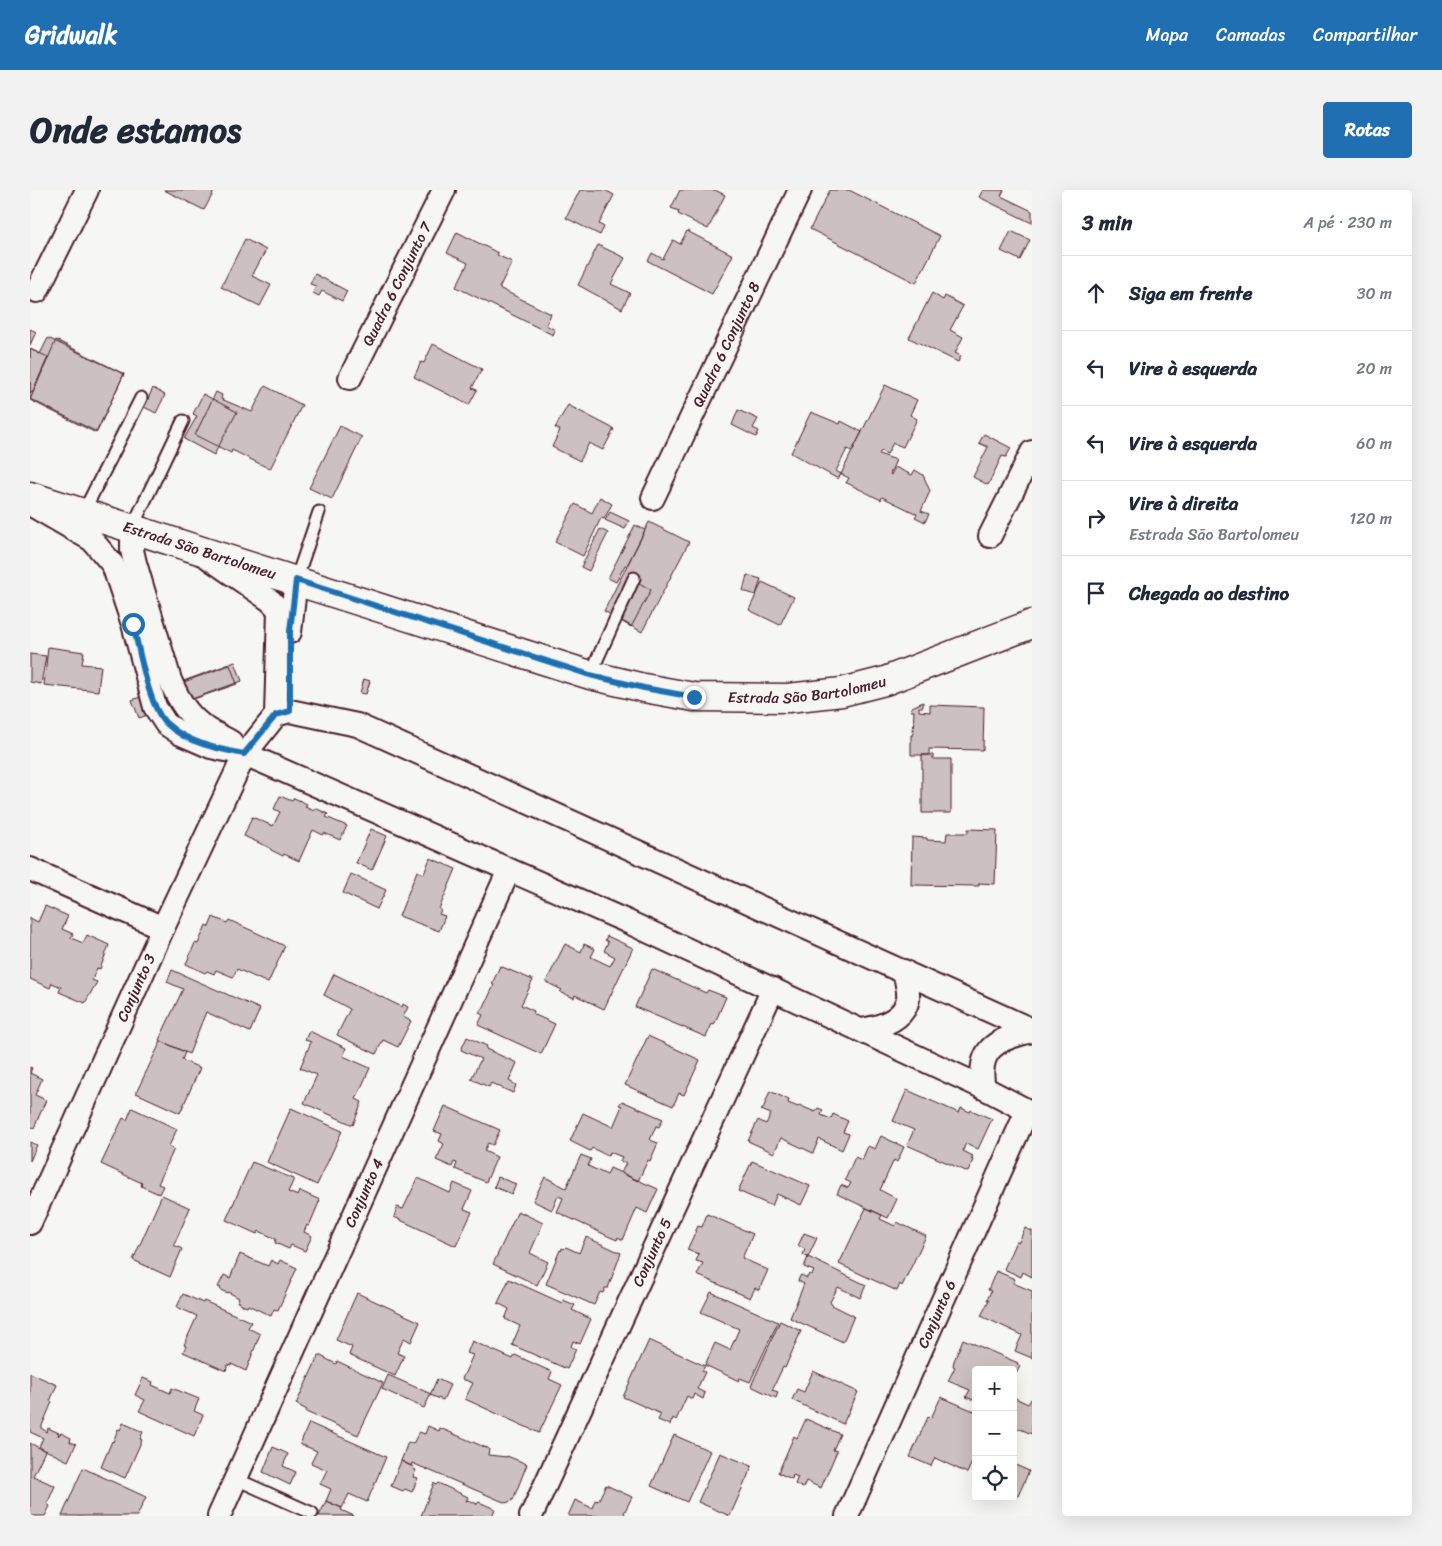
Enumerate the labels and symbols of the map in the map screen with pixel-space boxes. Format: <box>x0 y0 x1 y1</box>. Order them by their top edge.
street label: Quadra 6 Conjunto 7 <box>355 216 440 351</box>
street label: Quadra 6 Conjunto 8 <box>685 277 767 412</box>
street label: Estrada São Bartolomeu <box>120 514 280 587</box>
route start <box>122 613 145 636</box>
street label: Estrada São Bartolomeu <box>728 668 889 711</box>
route end <box>683 686 706 709</box>
street label: Conjunto 3 <box>109 949 163 1026</box>
street label: Conjunto 4 <box>337 1154 391 1232</box>
street label: Conjunto 5 <box>625 1214 679 1291</box>
street label: Conjunto 6 <box>910 1276 963 1353</box>

